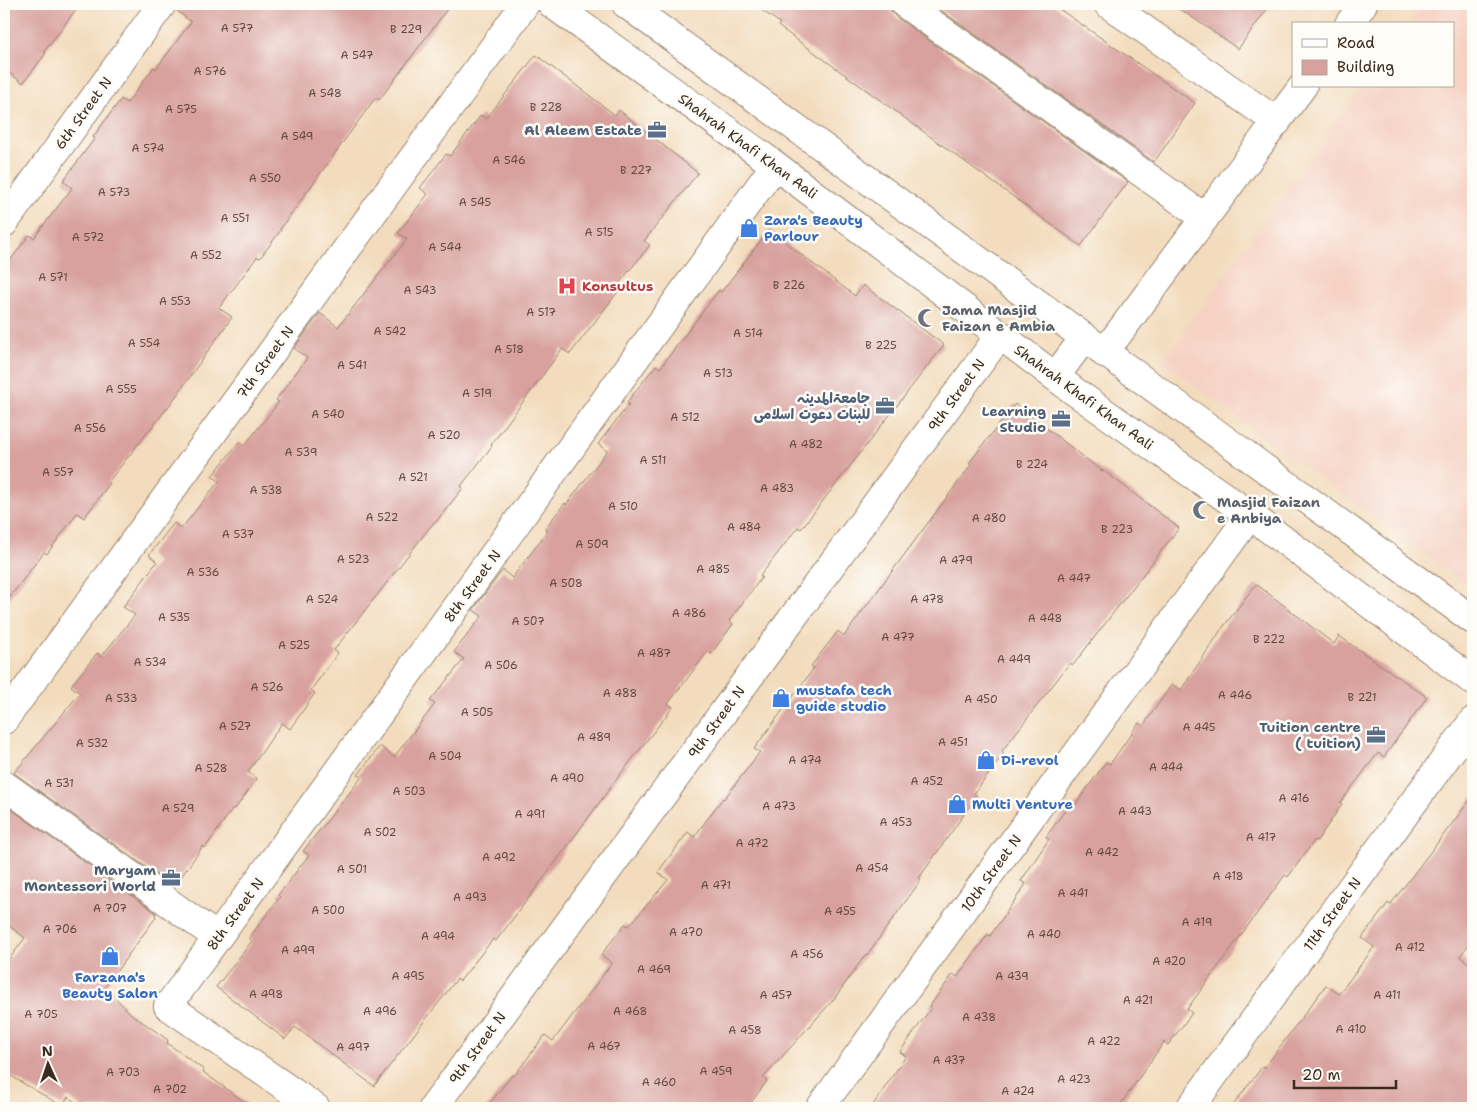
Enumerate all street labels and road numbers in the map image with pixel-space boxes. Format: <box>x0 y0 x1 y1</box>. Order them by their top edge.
street label: 6th Street N <box>51 73 115 153</box>
street label: Shahrah Khafi Khan Aali <box>675 89 821 203</box>
street label: 7th Street N <box>233 322 297 402</box>
street label: Shahrah Khafi Khan Aali <box>1011 340 1157 454</box>
street label: 9th Street N <box>924 355 988 435</box>
street label: 8th Street N <box>440 546 504 626</box>
street label: 9th Street N <box>684 682 748 762</box>
street label: 10th Street N <box>957 831 1025 915</box>
street label: 8th Street N <box>203 874 267 954</box>
street label: 11th Street N <box>1299 874 1365 954</box>
street label: 9th Street N <box>445 1008 509 1088</box>

